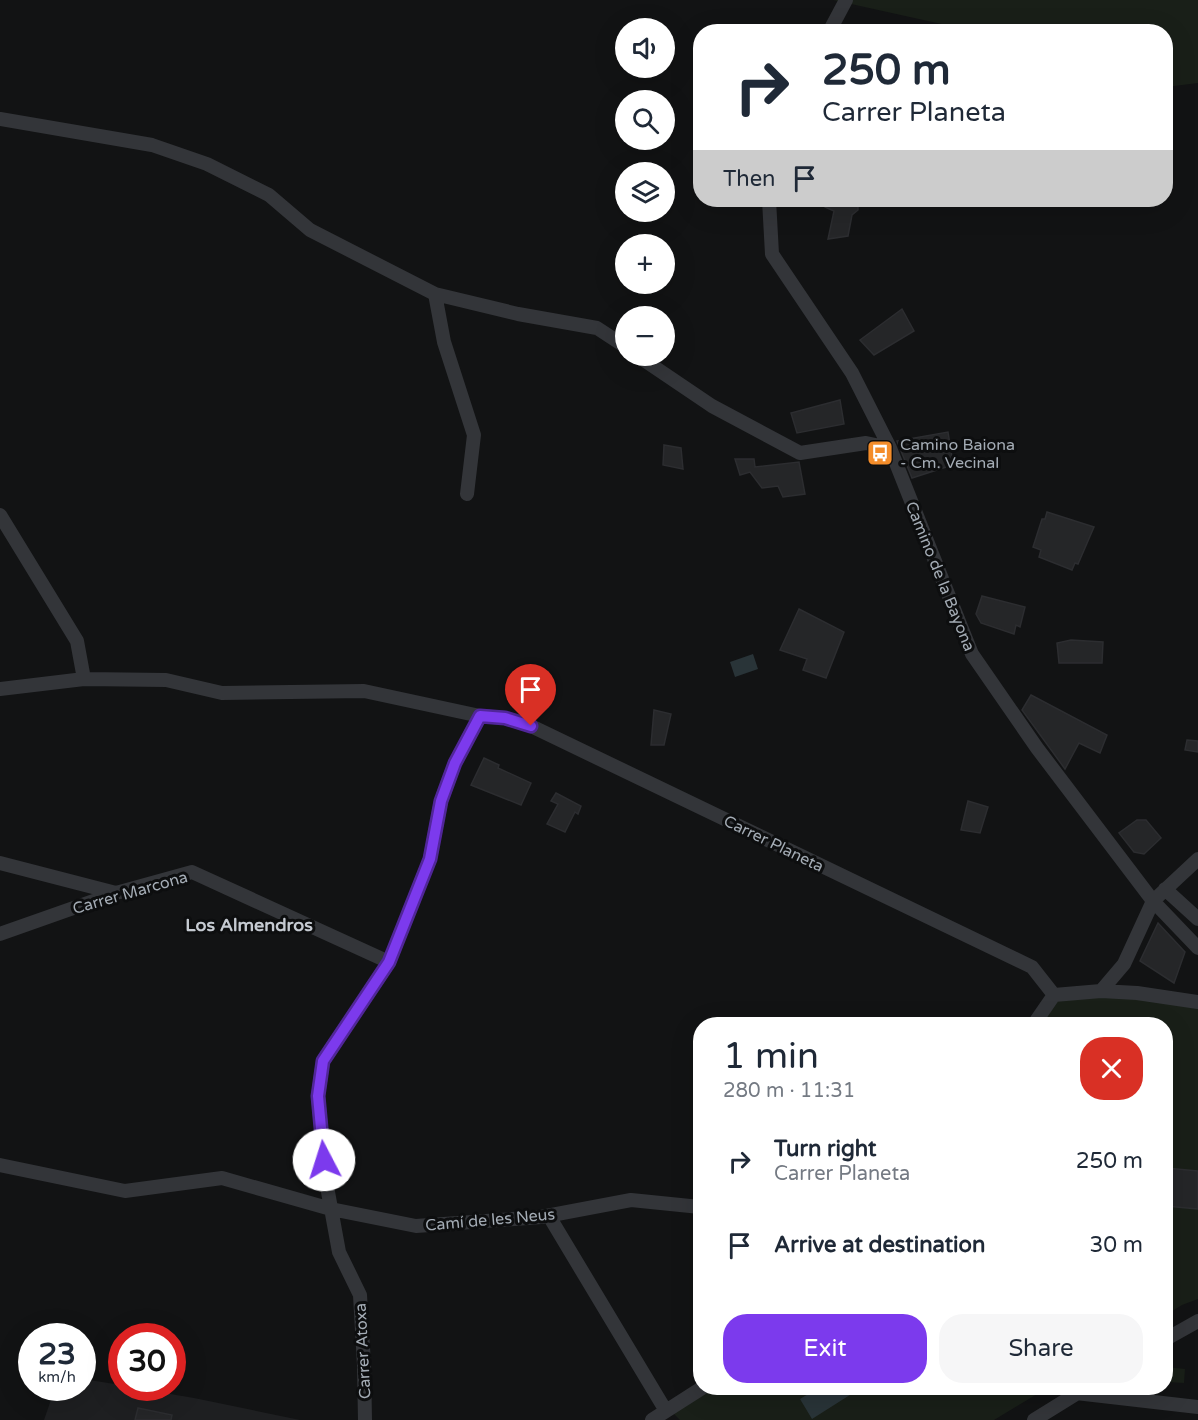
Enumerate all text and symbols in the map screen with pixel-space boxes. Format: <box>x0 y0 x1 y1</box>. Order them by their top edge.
map controls <box>615 18 675 366</box>
button: sound <box>615 18 675 78</box>
text: 250 m <box>822 45 951 96</box>
icon: right <box>723 48 801 126</box>
button: search <box>615 90 675 150</box>
text: Carrer Planeta <box>822 96 1006 129</box>
button: layers <box>615 162 675 222</box>
icon: arrive <box>788 162 821 195</box>
text: Then <box>723 166 776 192</box>
button: + <box>615 234 675 294</box>
button: − <box>615 306 675 366</box>
place label: Camino Baiona - Cm. Vecinal <box>900 435 1015 473</box>
bus stop icon: Camino Baiona - Cm. Vecinal <box>865 438 895 468</box>
street label: Camino de la Bayona <box>901 499 979 654</box>
pin <box>505 664 556 726</box>
icon: arrive <box>514 673 547 706</box>
street label: Carrer Planeta <box>720 811 827 877</box>
street label: Carrer Marcona <box>70 867 190 919</box>
district label: Los Almendros <box>185 914 313 936</box>
text: 1 min <box>723 1035 819 1078</box>
button: close <box>1080 1037 1143 1100</box>
text: 280 m · 11:31 <box>723 1079 855 1103</box>
position arrow <box>292 1128 356 1192</box>
text: Turn right <box>774 1136 876 1162</box>
icon: right <box>723 1145 756 1178</box>
text: 250 m <box>1076 1148 1143 1174</box>
text: Carrer Planeta <box>774 1162 910 1186</box>
street label: Camí de les Neus <box>424 1204 556 1236</box>
icon: arrive <box>723 1229 756 1262</box>
text: Arrive at destination <box>774 1232 985 1258</box>
text: 30 m <box>1089 1232 1143 1258</box>
street label: Carrer Atoxa <box>350 1302 376 1400</box>
button: Exit <box>723 1314 927 1383</box>
button: Share <box>939 1314 1143 1383</box>
speed limit sign: 30 <box>108 1323 186 1401</box>
text: 23 <box>38 1336 76 1373</box>
text: km/h <box>38 1368 76 1386</box>

